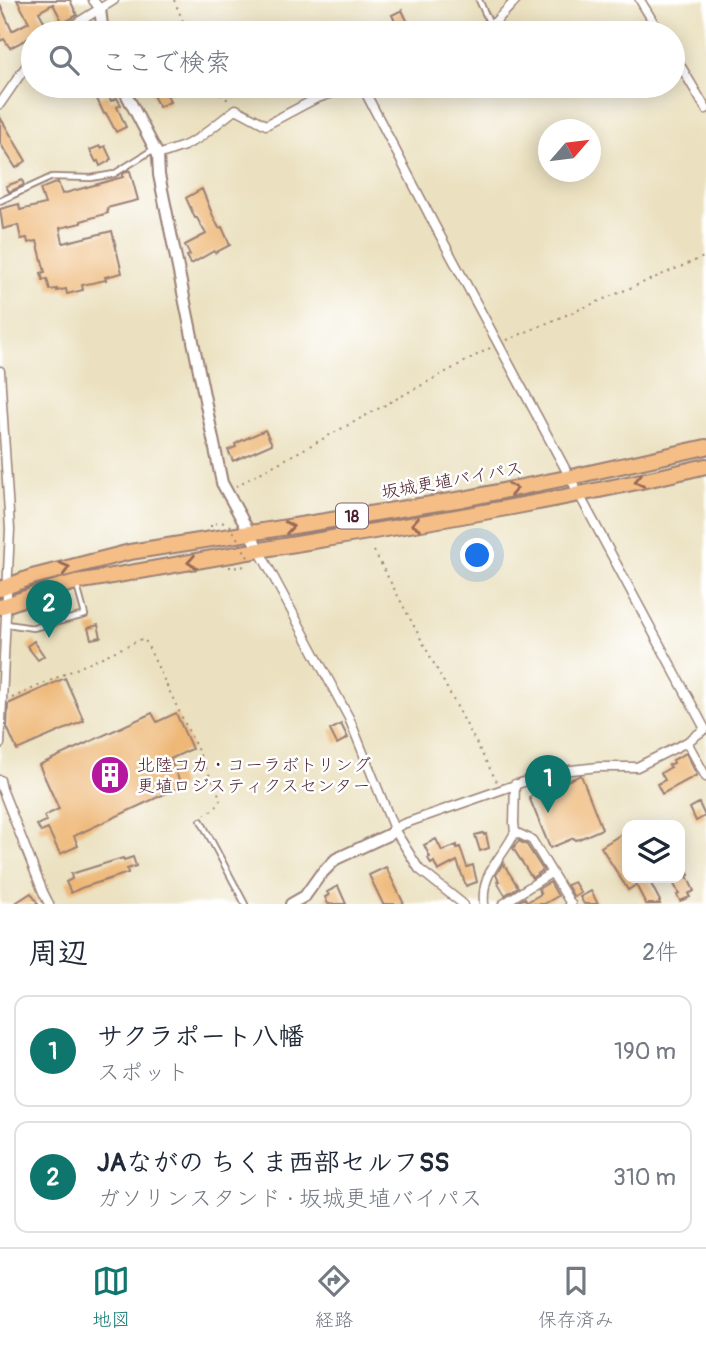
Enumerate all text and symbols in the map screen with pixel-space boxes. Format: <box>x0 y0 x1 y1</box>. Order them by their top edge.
search box <box>21 21 685 98</box>
icon: search <box>45 41 83 79</box>
text: ここで検索 <box>101 47 231 79</box>
north arrow <box>538 119 601 182</box>
street label: 坂城更埴バイパス <box>379 457 525 504</box>
one-way arrow <box>633 472 645 487</box>
one-way arrow <box>507 482 519 497</box>
road number: 18 <box>336 503 368 528</box>
one-way arrow <box>410 516 422 531</box>
one-way arrow <box>283 520 294 535</box>
your location <box>460 538 494 572</box>
one-way arrow <box>186 554 198 569</box>
one-way arrow <box>59 562 71 576</box>
pin: 2 <box>26 580 72 638</box>
building icon: 北陸コカ・コーラボトリング 更埴ロジスティクスセンター <box>89 754 131 796</box>
place label: 北陸コカ・コーラボトリング 更埴ロジスティクスセンター <box>137 754 371 798</box>
pin: 1 <box>525 755 571 813</box>
map controls <box>622 820 685 883</box>
button: layers <box>622 820 685 883</box>
text: 周辺 <box>28 935 88 972</box>
text: 2件 <box>642 938 678 967</box>
text: サクラポート八幡 <box>97 1021 304 1053</box>
text: 1 <box>49 1037 58 1066</box>
text: 190 m <box>614 1037 676 1066</box>
text: スポット <box>97 1058 189 1087</box>
text: JAながの ちくま西部セルフSS <box>97 1147 449 1179</box>
text: 2 <box>47 1163 59 1192</box>
text: 310 m <box>613 1163 676 1192</box>
text: ガソリンスタンド · 坂城更埴バイパス <box>97 1184 482 1213</box>
tab: 地図 <box>92 1262 130 1332</box>
tab: 経路 <box>315 1262 353 1332</box>
tab: 保存済み <box>538 1262 614 1332</box>

